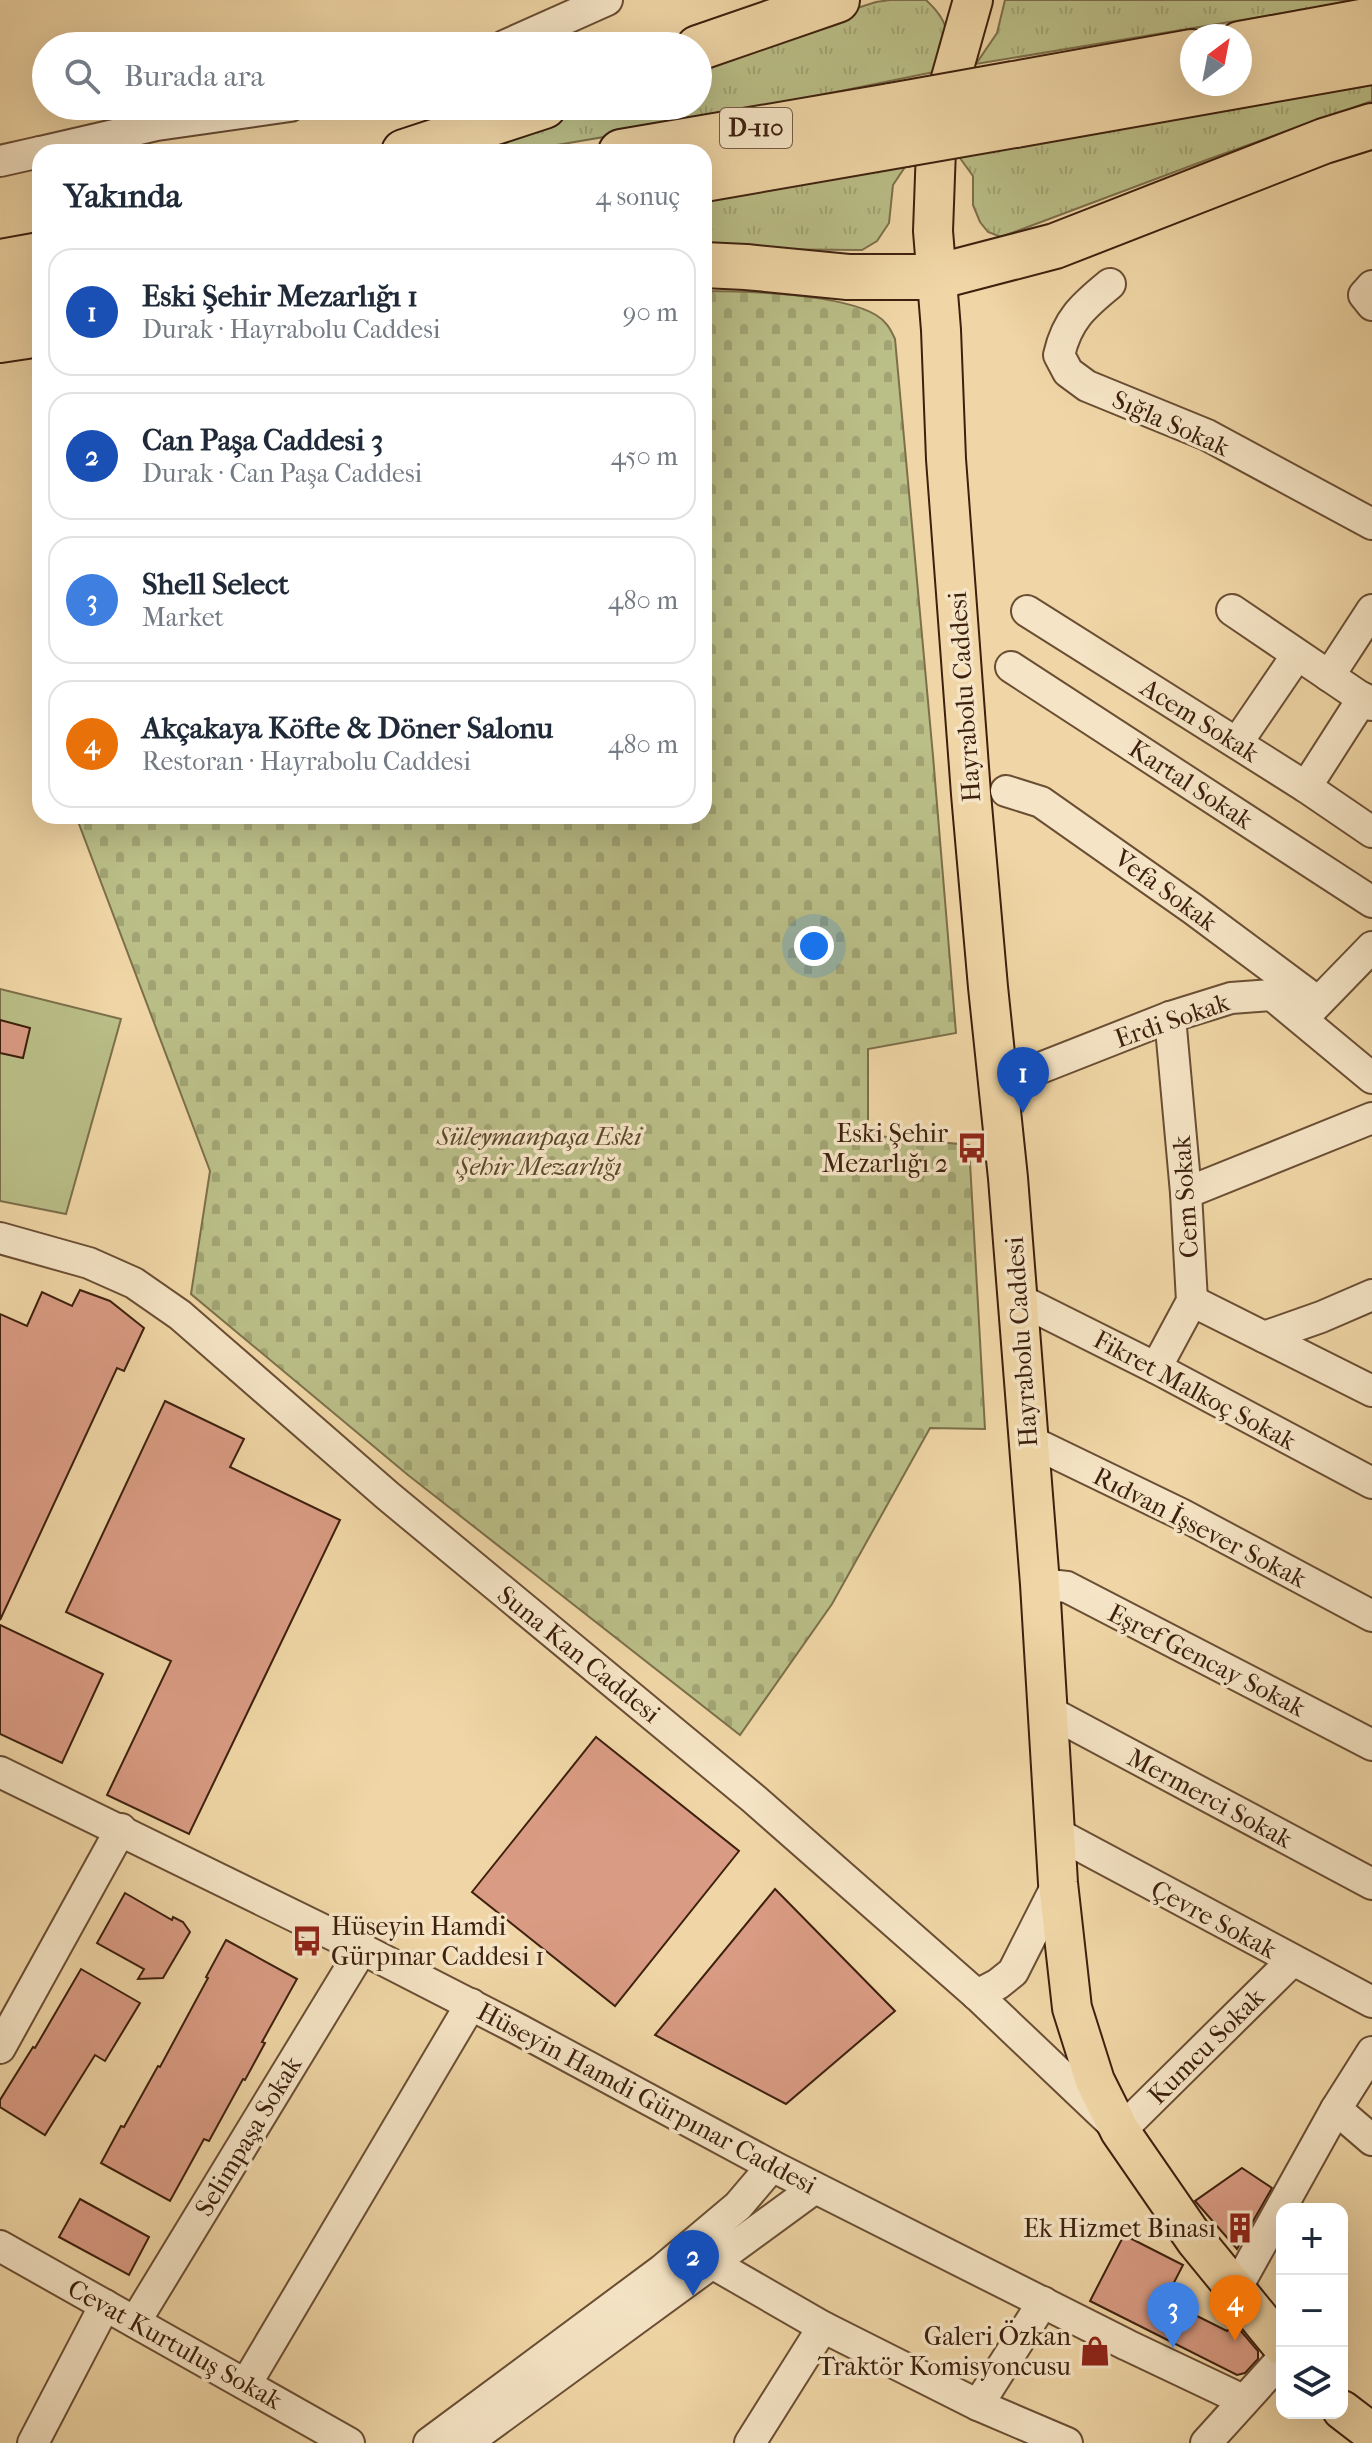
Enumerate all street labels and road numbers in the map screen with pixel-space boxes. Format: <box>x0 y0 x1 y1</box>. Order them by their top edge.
road number: D-110 <box>720 108 792 148</box>
street label: Sığla Sokak <box>1107 384 1235 463</box>
street label: Hayrabolu Caddesi <box>942 590 987 803</box>
street label: Acem Sokak <box>1134 671 1265 769</box>
street label: Kartal Sokak <box>1123 733 1259 836</box>
street label: Vefa Sokak <box>1107 842 1224 938</box>
street label: Erdi Sokak <box>1111 986 1234 1055</box>
street label: Cem Sokak <box>1166 1134 1205 1259</box>
street label: Hayrabolu Caddesi <box>999 1235 1044 1448</box>
street label: Fikret Malkoç Sokak <box>1088 1324 1302 1457</box>
street label: Rıdvan İşsever Sokak <box>1088 1459 1313 1595</box>
street label: Suna Kan Caddesi <box>491 1579 667 1730</box>
street label: Eşref Gencay Sokak <box>1103 1597 1311 1724</box>
street label: Mermerci Sokak <box>1122 1742 1298 1855</box>
street label: Çevre Sokak <box>1146 1873 1282 1966</box>
street label: Kumcu Sokak <box>1142 1981 1271 2111</box>
street label: Hüseyin Hamdi Gürpınar Caddesi <box>472 1996 822 2201</box>
street label: Selimpaşa Sokak <box>188 2050 309 2222</box>
street label: Cevat Kurtuluş Sokak <box>62 2273 288 2416</box>

